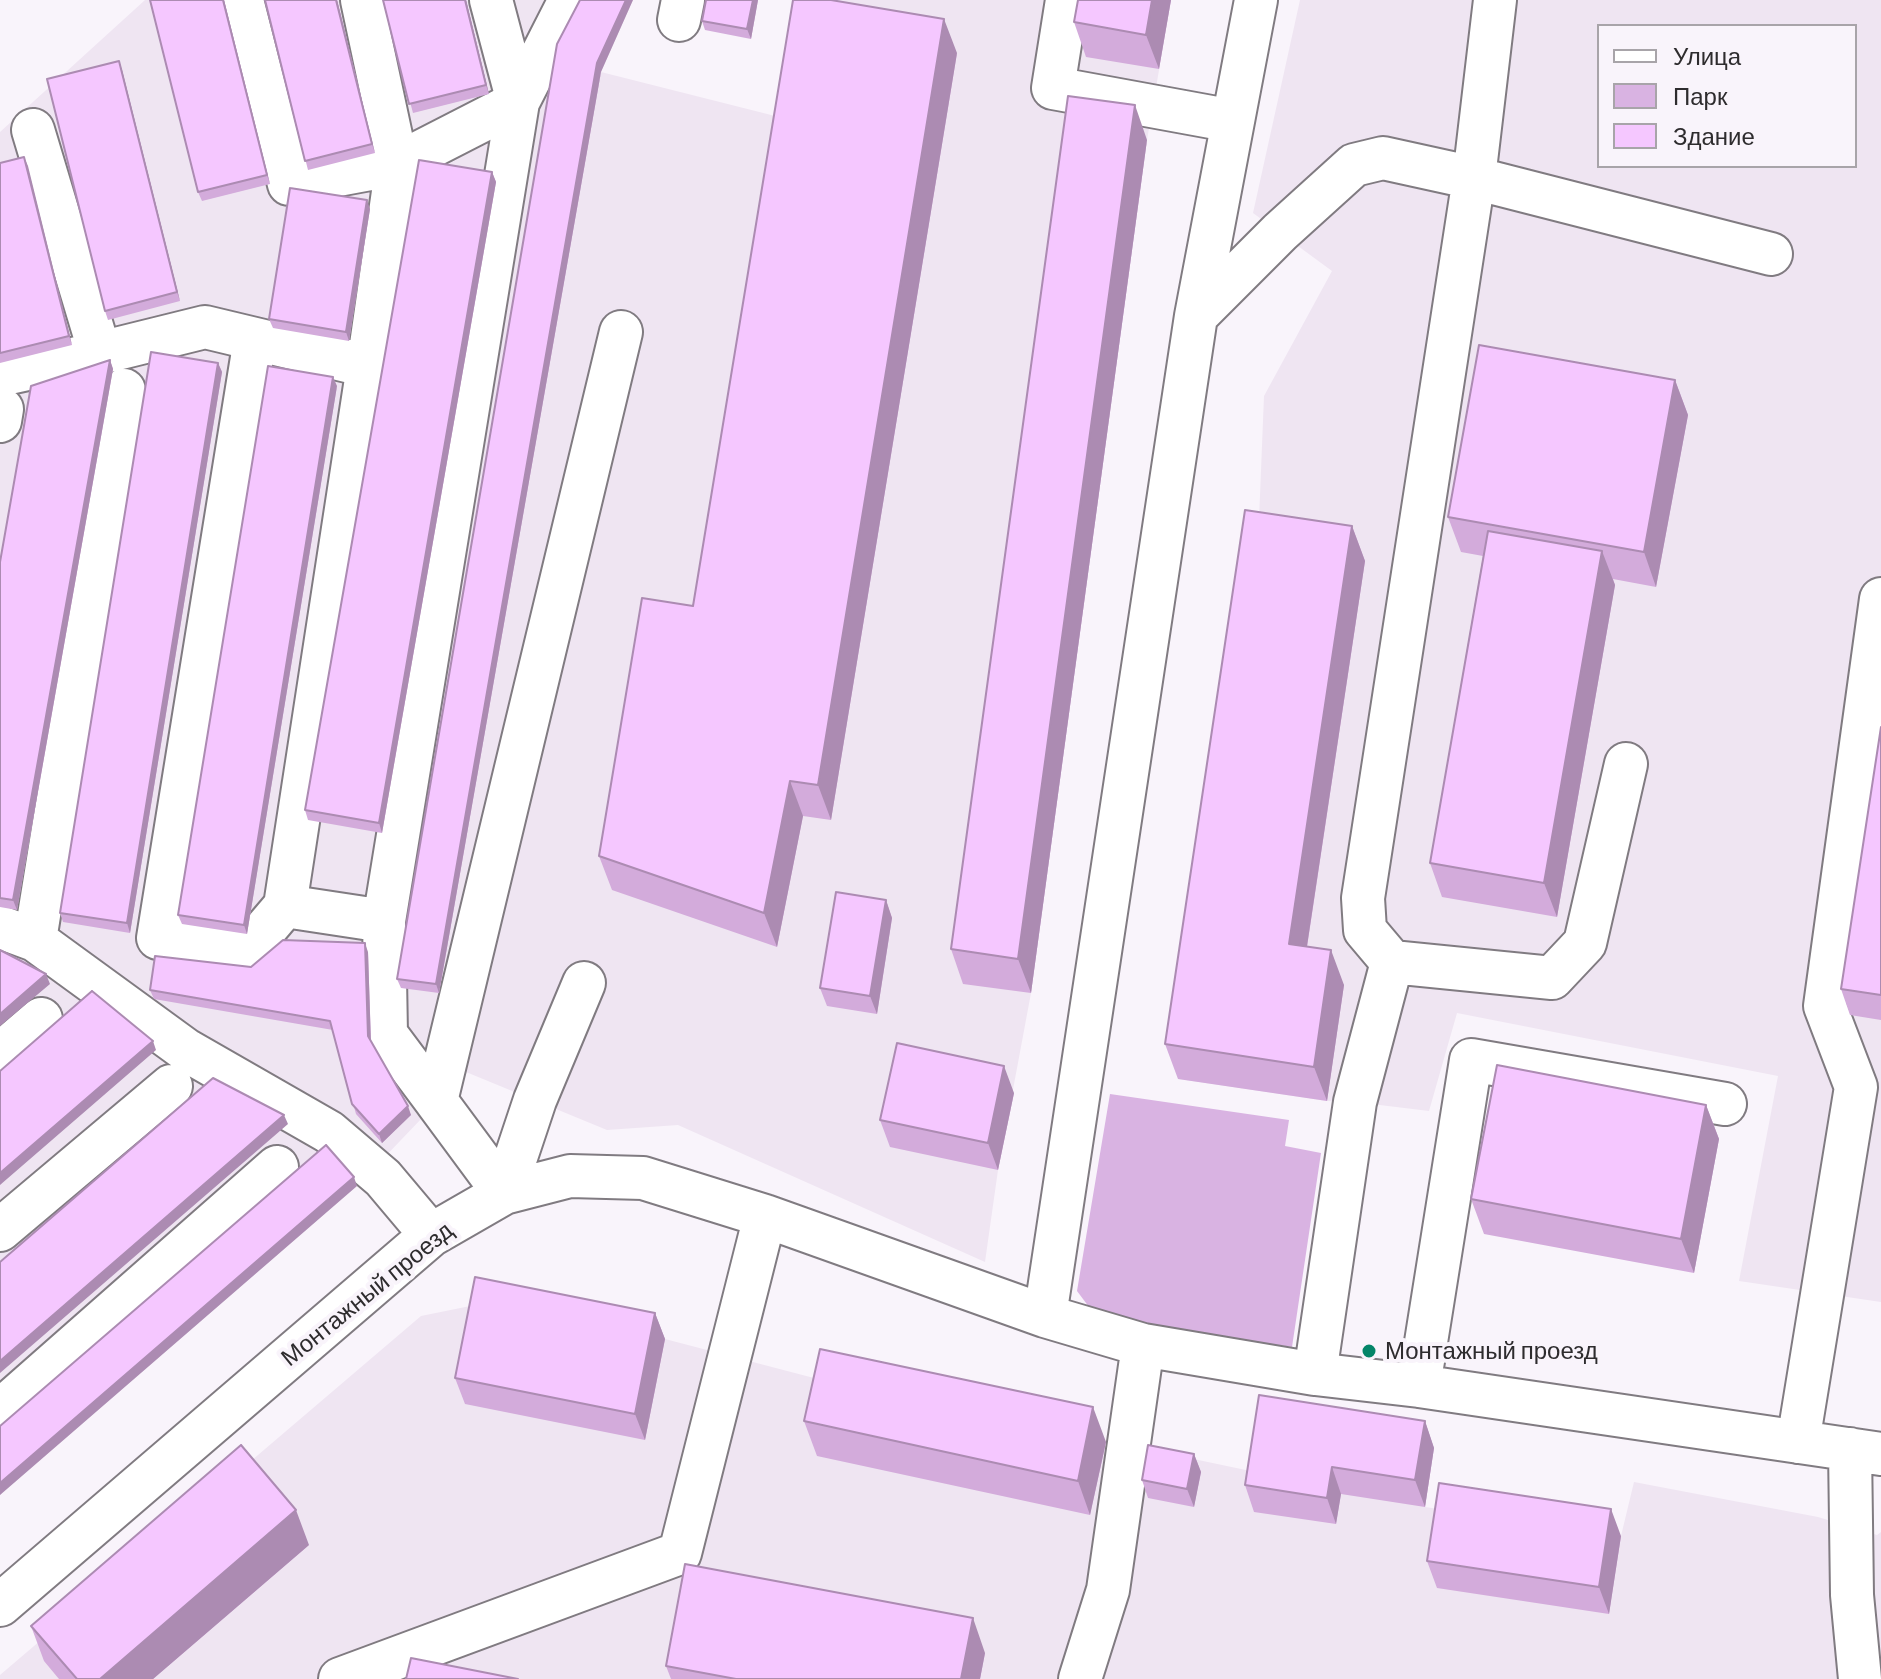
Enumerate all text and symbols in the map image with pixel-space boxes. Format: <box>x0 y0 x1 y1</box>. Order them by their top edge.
legend <box>1597 24 1857 168</box>
text: Улица <box>1673 41 1741 70</box>
text: Парк <box>1673 81 1727 110</box>
text: Здание <box>1673 121 1755 150</box>
street label: Монтажный проезд <box>275 1216 459 1372</box>
place label: Монтажный проезд <box>1385 1337 1598 1365</box>
marker: Монтажный проезд <box>1360 1342 1378 1360</box>

